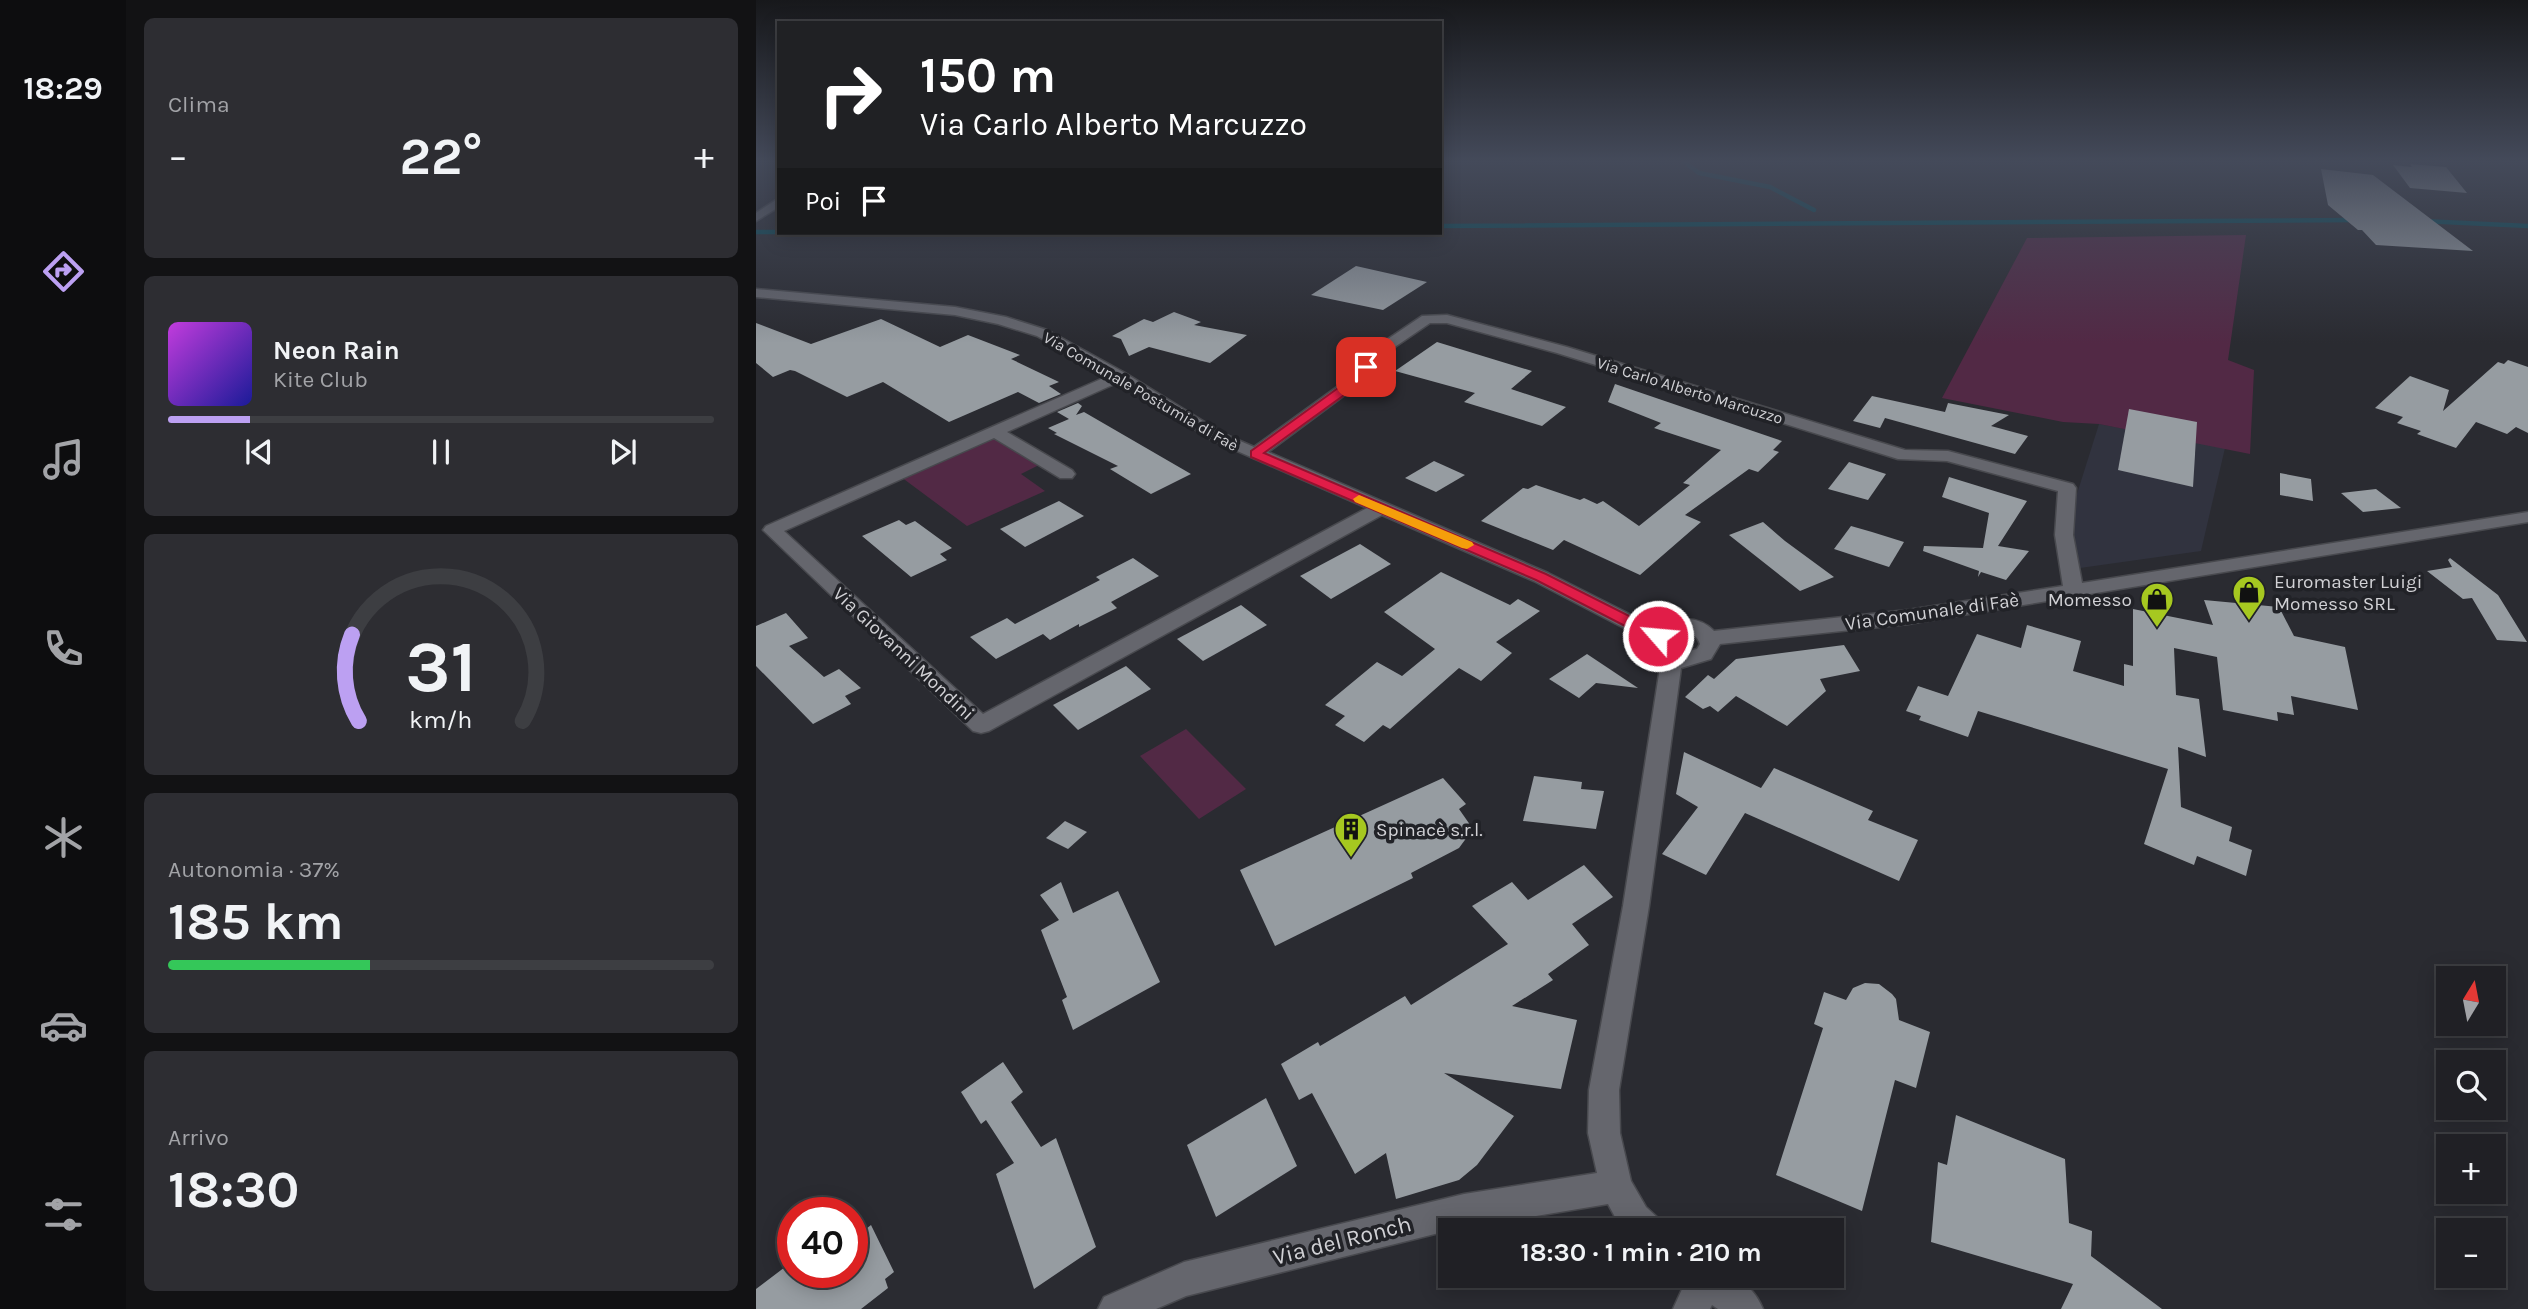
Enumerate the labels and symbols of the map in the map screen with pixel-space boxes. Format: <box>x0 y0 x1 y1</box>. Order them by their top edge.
street label: Via Comunale Postumia di Faè <box>1040 328 1241 455</box>
pin <box>1336 337 1396 397</box>
street label: Via Carlo Alberto Marcuzzo <box>1595 353 1785 428</box>
place label: Euromaster Luigi Momesso SRL <box>2274 571 2422 615</box>
shop icon: Euromaster Luigi Momesso SRL <box>2230 573 2268 622</box>
shop icon: Momesso <box>2138 580 2176 629</box>
street label: Via Giovanni Mondini <box>828 583 978 725</box>
street label: Via Comunale di Faè <box>1844 589 2020 635</box>
place label: Momesso <box>2048 589 2132 611</box>
position arrow <box>1621 599 1695 673</box>
building icon: Spinacè s.r.l. <box>1332 810 1370 859</box>
place label: Spinacè s.r.l. <box>1376 819 1483 841</box>
north arrow <box>2436 966 2506 1036</box>
speed limit sign: 40 <box>777 1197 868 1288</box>
street label: Via del Ronch <box>1270 1210 1414 1271</box>

